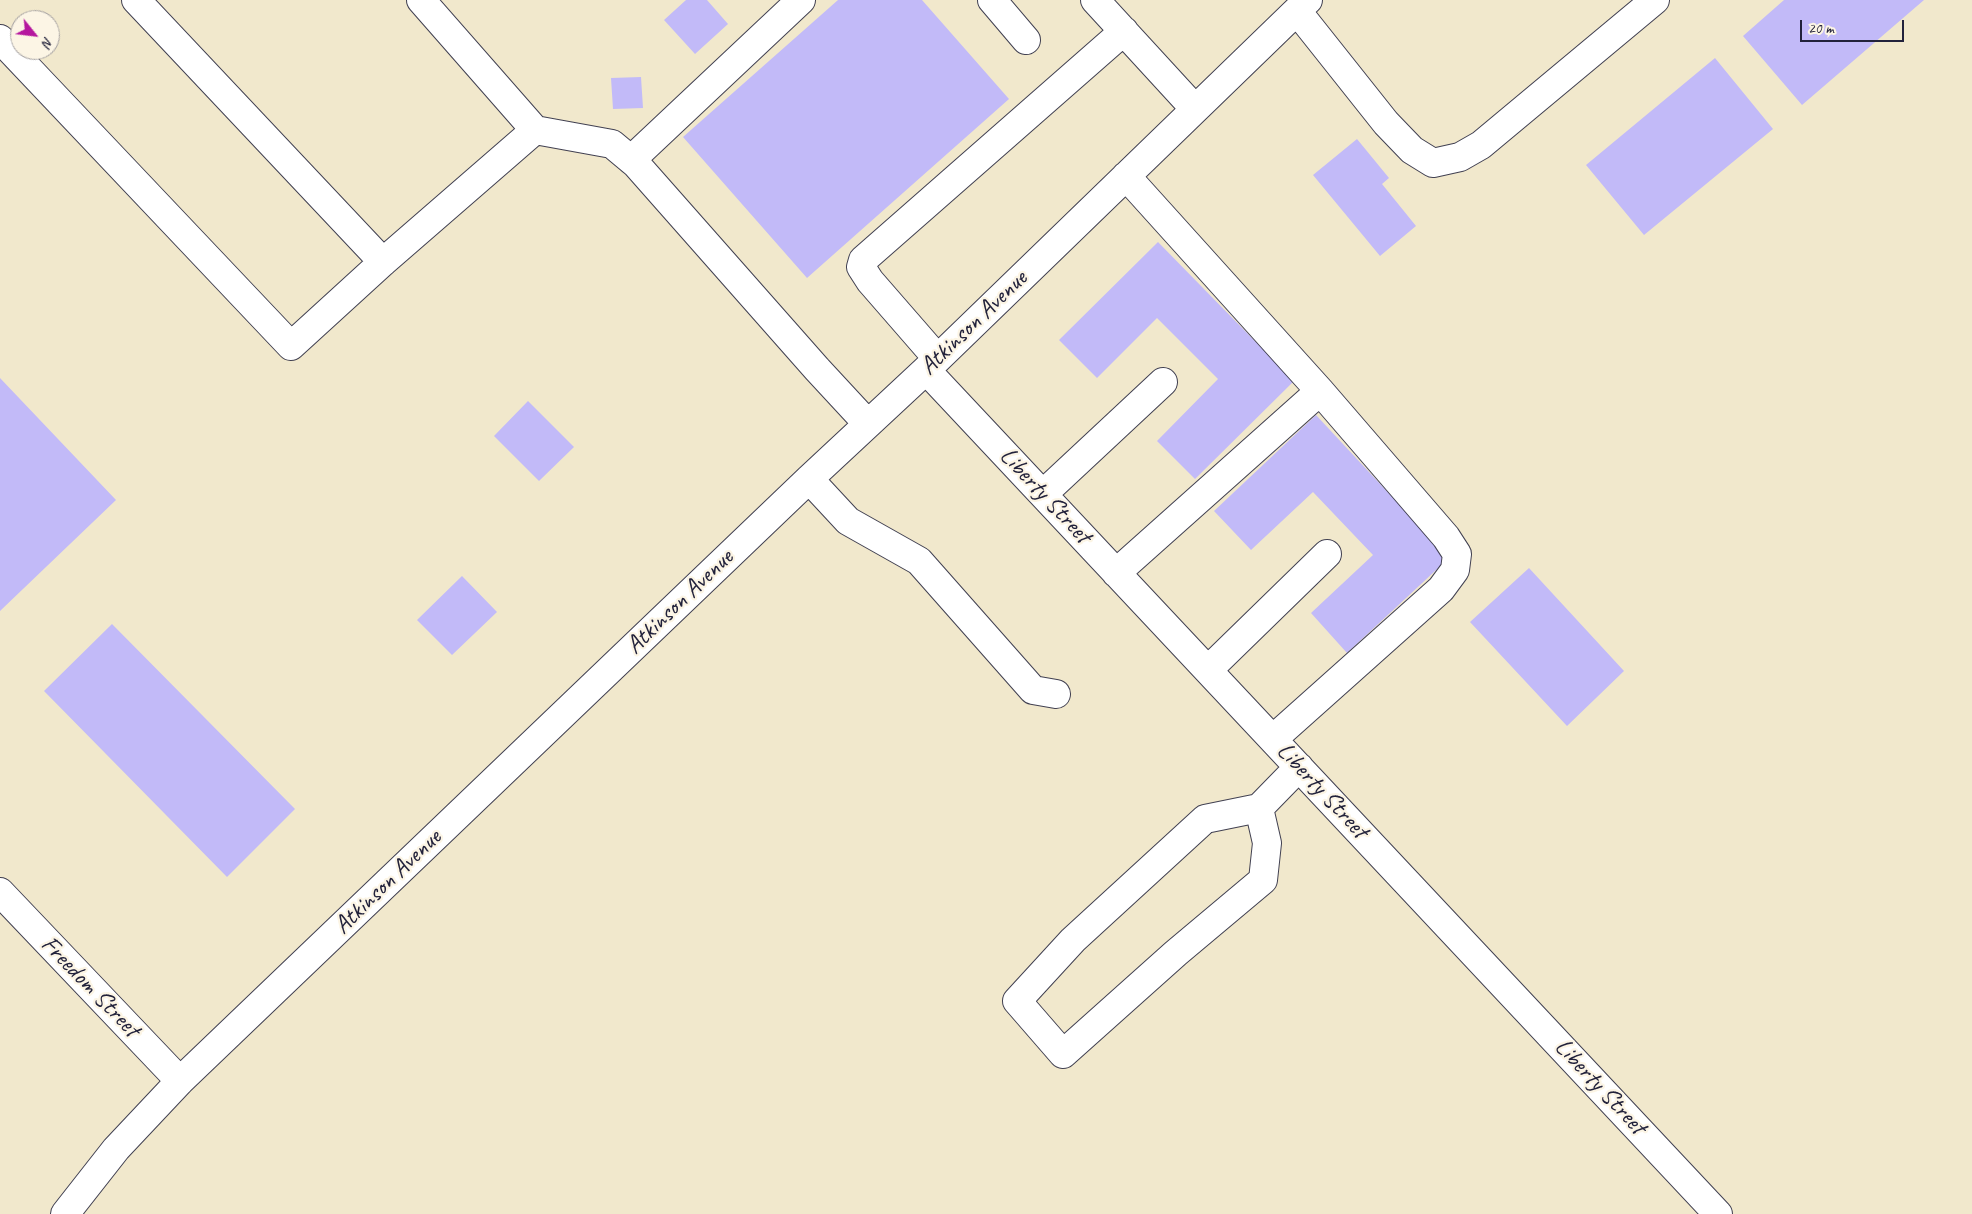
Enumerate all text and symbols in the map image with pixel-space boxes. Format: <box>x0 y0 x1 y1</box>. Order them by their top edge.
north arrow <box>10 10 60 60</box>
scale bar <box>1802 10 1906 42</box>
text: 20 m <box>1808 19 1834 38</box>
text: N <box>38 34 57 50</box>
street label: Atkinson Avenue <box>914 264 1034 382</box>
street label: Liberty Street <box>993 442 1097 550</box>
street label: Atkinson Avenue <box>620 543 740 661</box>
street label: Liberty Street <box>1270 737 1374 845</box>
street label: Atkinson Avenue <box>328 823 448 941</box>
street label: Freedom Street <box>34 930 146 1044</box>
street label: Liberty Street <box>1548 1033 1652 1141</box>

